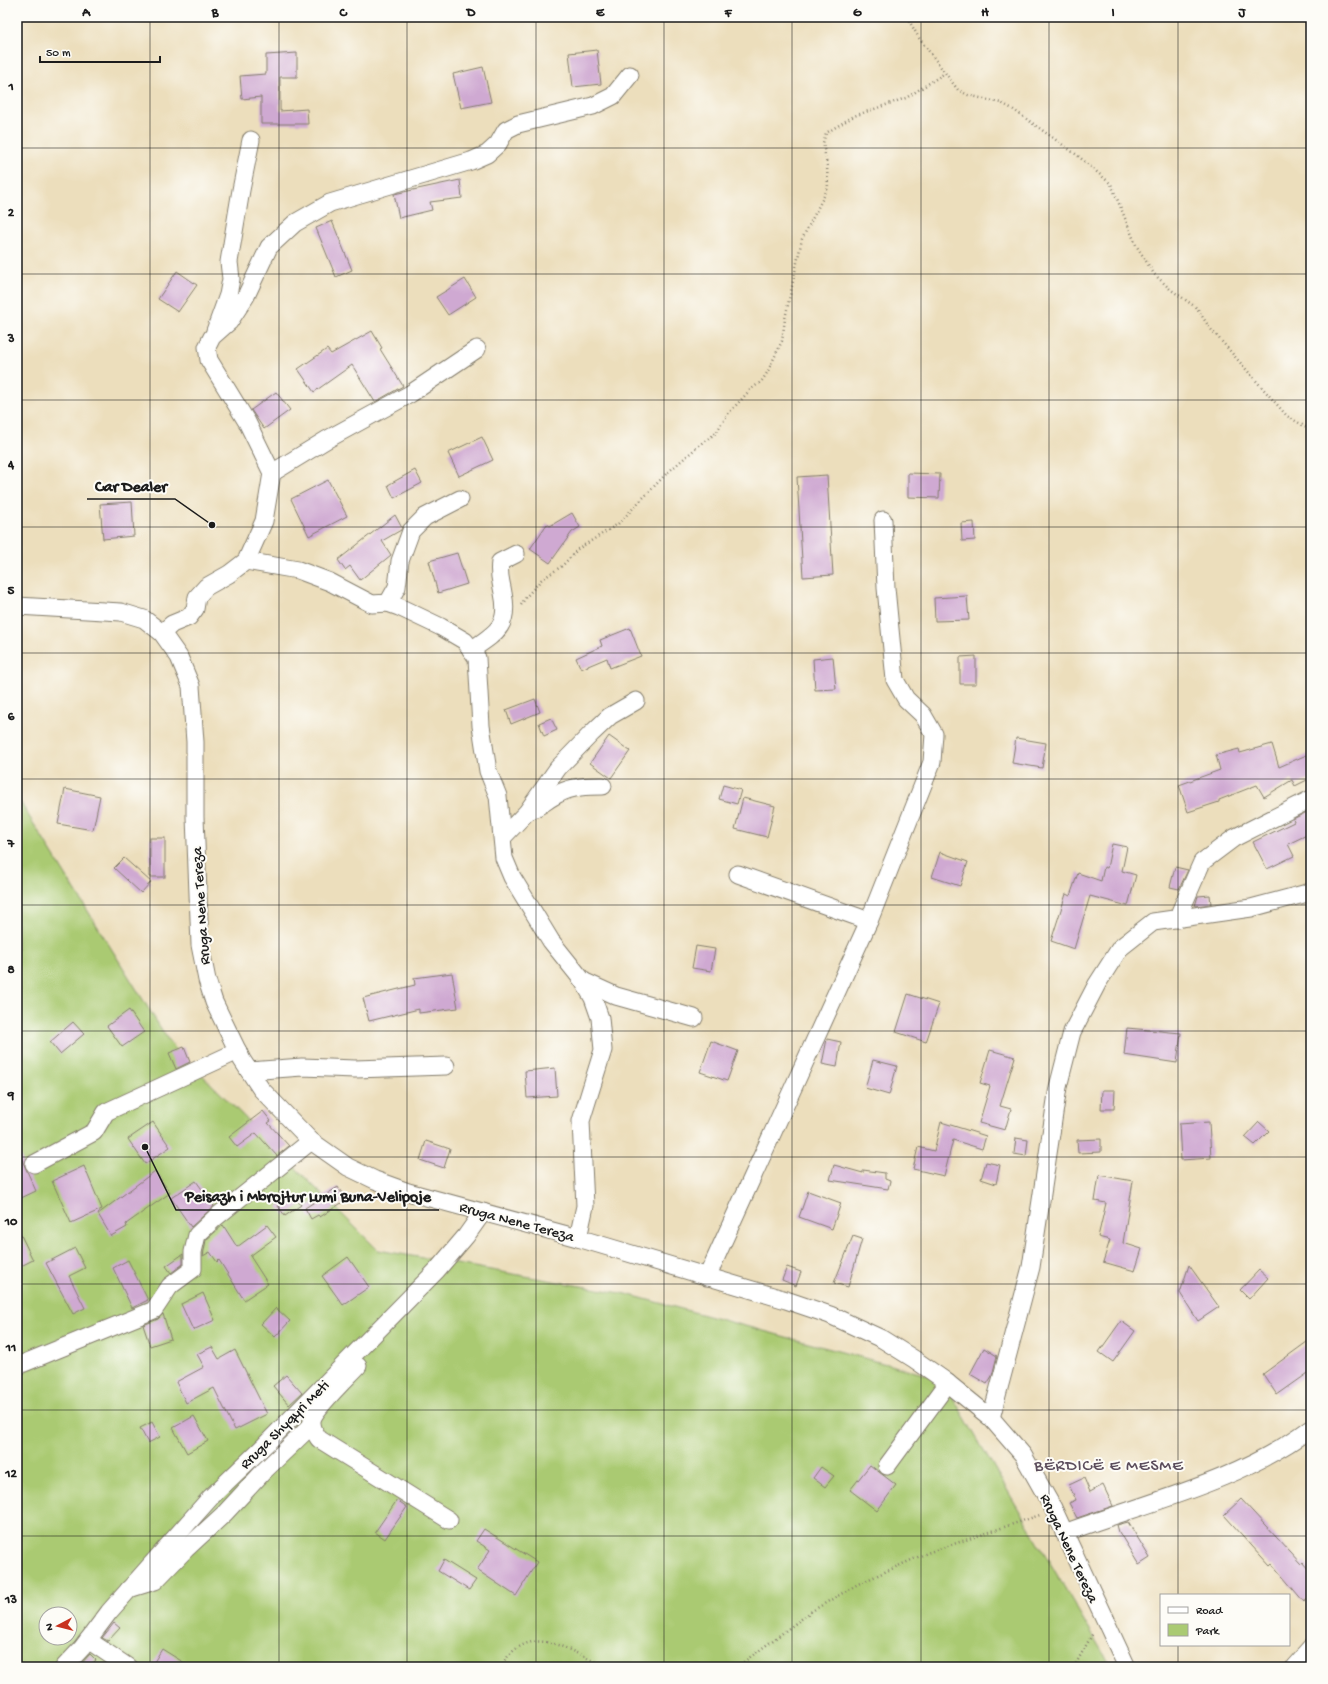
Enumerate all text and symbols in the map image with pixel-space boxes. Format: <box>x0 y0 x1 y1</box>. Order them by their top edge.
text: A <box>81 6 91 21</box>
text: B <box>211 6 220 21</box>
text: C <box>338 6 348 21</box>
text: D <box>466 6 476 21</box>
text: E <box>596 6 605 21</box>
text: F <box>724 6 733 21</box>
text: G <box>853 6 862 21</box>
text: H <box>981 6 989 21</box>
text: I <box>1111 6 1115 21</box>
text: J <box>1238 6 1247 21</box>
scale bar <box>40 38 160 64</box>
text: 50 m <box>46 47 71 61</box>
text: 1 <box>7 80 14 95</box>
text: 2 <box>8 206 15 221</box>
text: 3 <box>7 332 15 347</box>
text: 4 <box>7 458 15 473</box>
callout: Car Dealer <box>87 471 175 499</box>
text: Car Dealer <box>94 479 169 498</box>
text: 5 <box>8 584 15 599</box>
text: 6 <box>8 710 15 725</box>
text: 7 <box>7 837 16 852</box>
street label: Rruga Nene Tereza <box>189 846 215 965</box>
text: 8 <box>7 963 15 978</box>
text: 9 <box>7 1089 15 1104</box>
callout: Peisazh i Mbrojtur Lumi Buna-Velipoje <box>176 1182 439 1210</box>
text: Peisazh i Mbrojtur Lumi Buna-Velipoje <box>184 1189 432 1208</box>
street label: Rruga Nene Tereza <box>457 1199 576 1247</box>
text: 10 <box>4 1215 18 1230</box>
text: 11 <box>5 1341 16 1356</box>
street label: Rruga Shyqyri Meti <box>237 1377 334 1474</box>
district label: BËRDICË E MESME <box>1033 1457 1184 1477</box>
text: 12 <box>4 1467 17 1482</box>
street label: Rruga Nene Tereza <box>1035 1492 1102 1607</box>
text: 13 <box>4 1593 17 1608</box>
legend <box>1160 1594 1290 1646</box>
text: Road <box>1196 1605 1223 1619</box>
north arrow <box>38 1606 78 1646</box>
text: N <box>44 1623 56 1631</box>
text: Park <box>1195 1625 1221 1639</box>

